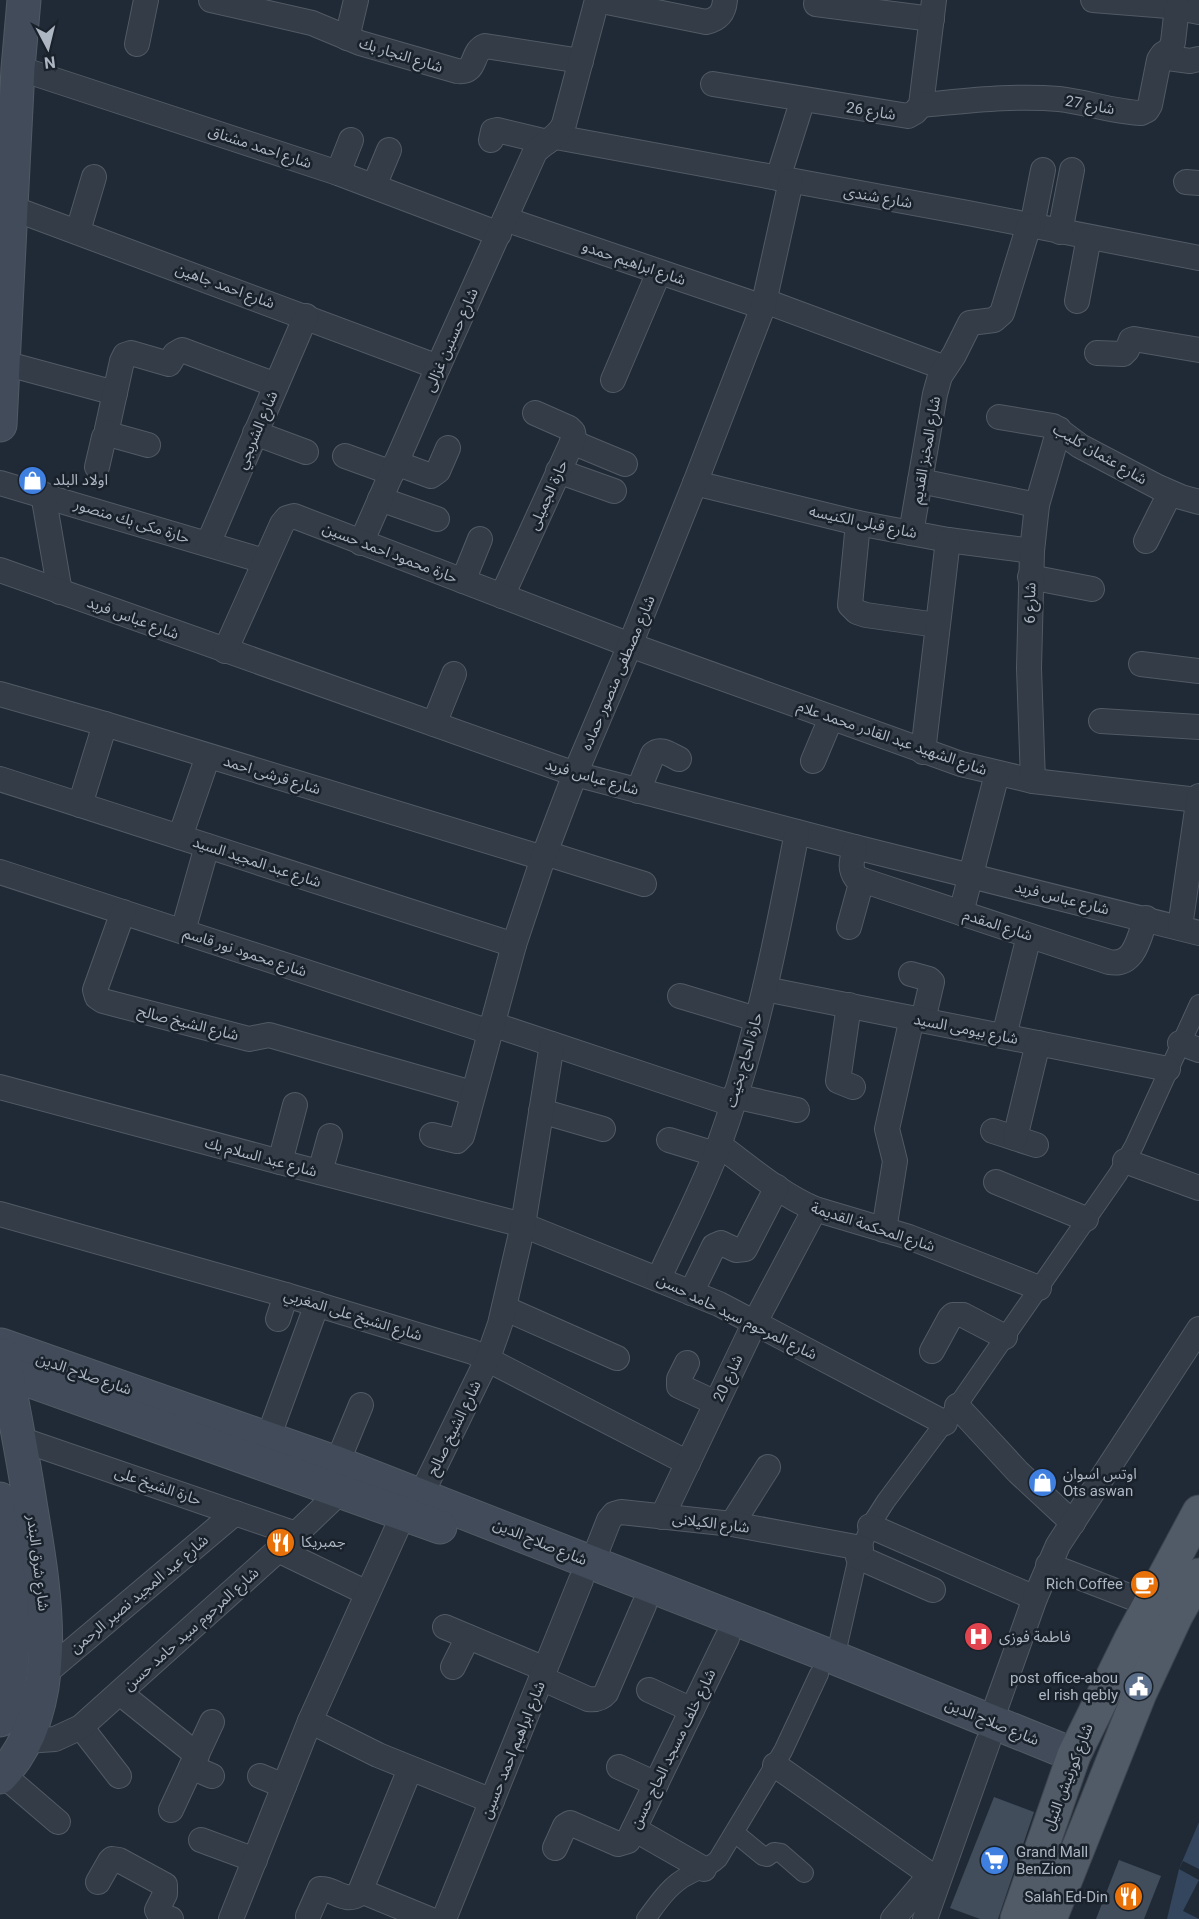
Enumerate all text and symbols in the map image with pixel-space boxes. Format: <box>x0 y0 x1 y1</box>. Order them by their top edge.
north arrow <box>18 18 78 78</box>
street label: شارع النجار بك <box>356 34 445 79</box>
text: N <box>43 52 57 73</box>
street label: شارع 27 <box>1063 92 1116 121</box>
street label: شارع 26 <box>845 98 897 127</box>
street label: شارع احمد مشناق <box>205 122 314 175</box>
street label: شارع شندى <box>842 182 914 215</box>
street label: شارع ابراهيم حمدو <box>579 237 688 292</box>
street label: شارع احمد جاهين <box>172 260 277 315</box>
street label: شارع حسنين غزالى <box>420 285 485 396</box>
street label: شارع الشربجي <box>232 388 284 473</box>
street label: شارع المخبز القديم <box>908 394 947 506</box>
street label: شارع عثمان كليب <box>1048 420 1151 491</box>
street label: حارة الجميلى <box>525 457 571 533</box>
shop icon: اولاد البلد <box>16 464 48 496</box>
place label: اولاد البلد <box>53 471 108 489</box>
street label: حارة مكى بك منصور <box>71 495 192 547</box>
street label: شارع قبلى الكنيسه <box>807 502 919 545</box>
street label: حارة محمود احمد حسين <box>320 519 460 587</box>
street label: شارع 6 <box>1021 582 1042 624</box>
street label: شارع عباس فريد <box>84 593 182 646</box>
street label: شارع مصطفى منصور حماده <box>577 593 662 754</box>
street label: شارع الشهيد عبد القادر محمد علام <box>794 697 990 782</box>
street label: شارع قرشى احمد <box>220 752 323 801</box>
street label: شارع عباس فريد <box>542 755 641 802</box>
street label: شارع عبد المجيد السيد <box>190 833 324 894</box>
street label: شارع عباس فريد <box>1012 878 1111 921</box>
street label: شارع المقدم <box>960 905 1035 948</box>
street label: شارع محمود نور قاسم <box>180 924 309 983</box>
street label: شارع الشيخ صالح <box>135 1002 241 1047</box>
street label: حارة الحاج بخيت <box>722 1010 769 1110</box>
street label: شارع بيومى السيد <box>912 1010 1020 1051</box>
street label: شارع عبد السلام بك <box>202 1133 319 1184</box>
street label: شارع المحكمة القديمة <box>808 1198 937 1258</box>
street label: شارع المرحوم سيد حامد حسن <box>653 1270 820 1366</box>
street label: شارع الشيخ على المغربي <box>281 1285 424 1348</box>
street label: شارع صلاح الدين <box>33 1349 134 1402</box>
street label: شارع 20 <box>709 1351 750 1406</box>
street label: شارع الشيخ صالح <box>423 1377 488 1480</box>
street label: حارة الشيخ على <box>111 1463 204 1512</box>
place label: اوتس اسوان Ots aswan <box>1063 1465 1137 1500</box>
shop icon: اوتس اسوان Ots aswan <box>1026 1467 1058 1499</box>
street label: شارع الكيلانى <box>671 1509 751 1540</box>
street label: شارع شرق البندر <box>20 1513 53 1613</box>
street label: شارع صلاح الدين <box>489 1515 590 1572</box>
restaurant icon: جمبريكا <box>264 1526 296 1558</box>
street label: شارع عبد المجيد نصير الرحمن <box>66 1531 214 1659</box>
place label: جمبريكا <box>301 1533 346 1551</box>
street label: شارع المرحوم سيد حامد حسن <box>120 1563 264 1697</box>
cafe icon: Rich Coffee <box>1128 1568 1160 1600</box>
place label: Rich Coffee <box>1046 1575 1123 1593</box>
hospital icon: فاطمة فوزى <box>962 1621 994 1653</box>
place label: فاطمة فوزى <box>999 1628 1071 1646</box>
street label: شارع خلف مسجد الحاج حسن <box>626 1666 722 1833</box>
place label: post office-abou el rish qebly <box>1010 1669 1118 1704</box>
public building icon: post office-abou el rish qebly <box>1123 1671 1155 1703</box>
street label: شارع ابراهيم احمد حسين <box>477 1678 552 1823</box>
street label: شارع صلاح الدين <box>941 1695 1042 1752</box>
street label: شارع كورنيش النيل <box>1039 1721 1100 1834</box>
place label: Grand Mall BenZion <box>1016 1843 1088 1878</box>
supermarket icon: Grand Mall BenZion <box>979 1845 1011 1877</box>
restaurant icon: Salah Ed-Din <box>1113 1881 1145 1913</box>
place label: Salah Ed-Din <box>1024 1888 1108 1906</box>

